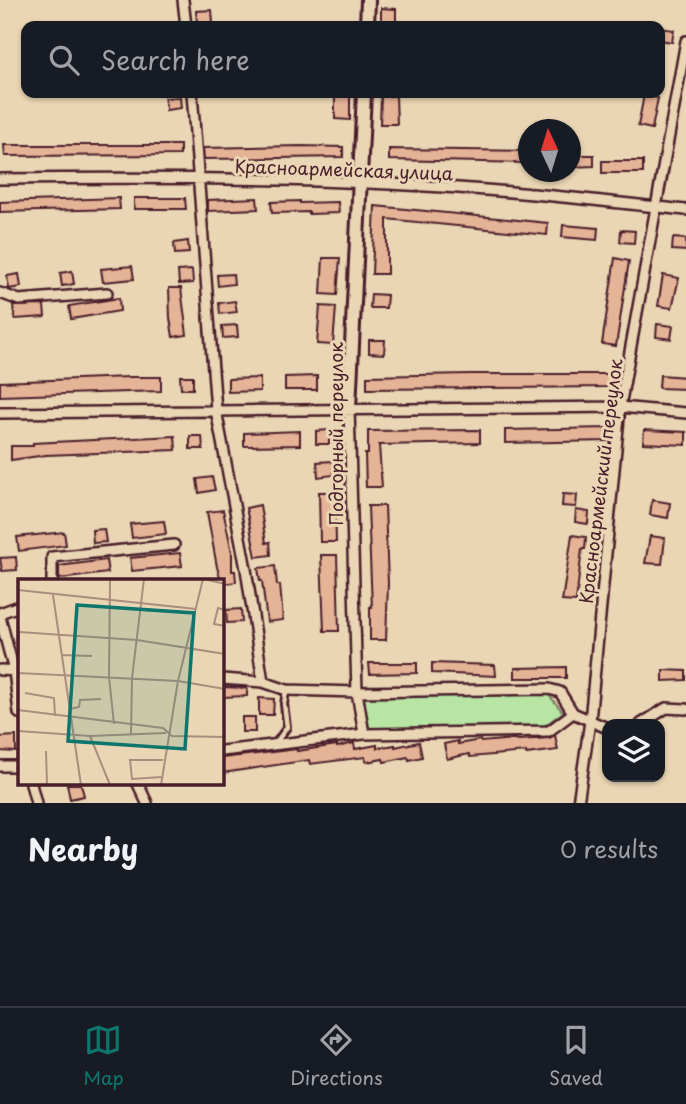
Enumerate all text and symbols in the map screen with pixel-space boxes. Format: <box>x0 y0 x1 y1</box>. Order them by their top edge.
search box <box>21 21 665 98</box>
text: Search here <box>101 40 250 79</box>
icon: search <box>45 41 83 79</box>
north arrow <box>518 119 581 182</box>
street label: Красноармейская улица <box>234 152 454 186</box>
street label: Подгорный переулок <box>322 342 349 526</box>
street label: Красноармейский переулок <box>572 357 628 605</box>
inset map <box>18 579 224 786</box>
map controls <box>602 719 665 782</box>
button: layers <box>602 719 665 782</box>
text: Nearby <box>28 826 138 871</box>
text: 0 results <box>560 831 658 866</box>
tab: Map <box>83 1021 124 1091</box>
tab: Directions <box>290 1021 383 1091</box>
tab: Saved <box>549 1021 603 1091</box>

